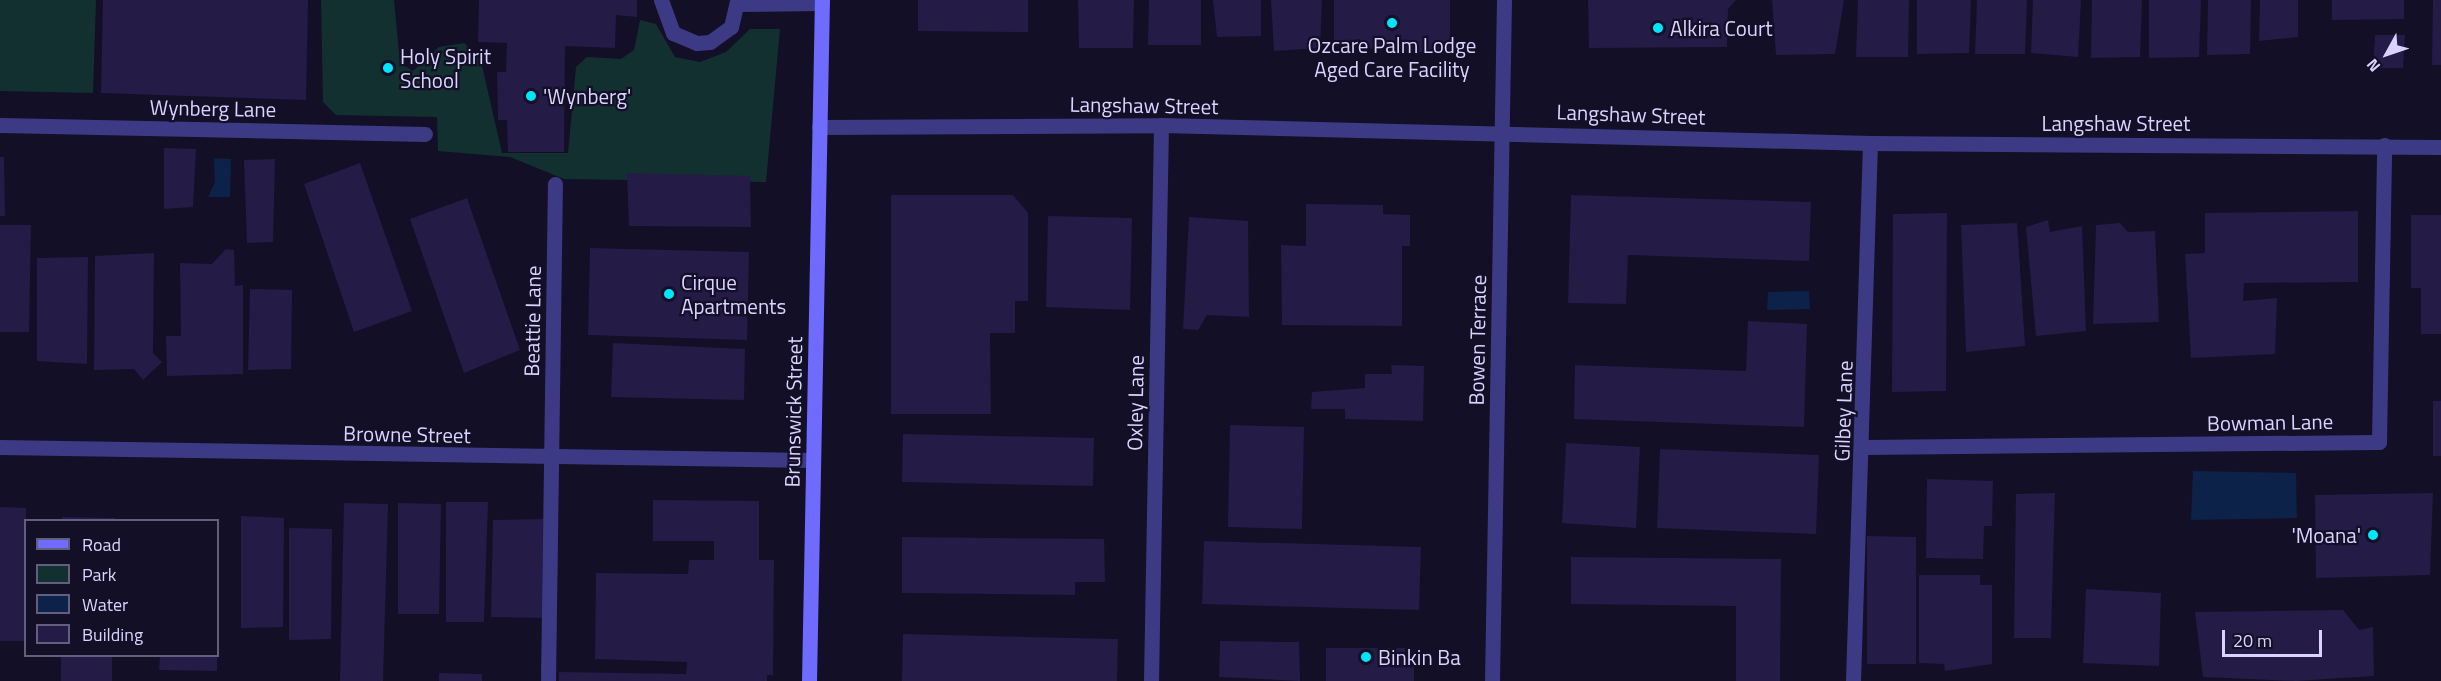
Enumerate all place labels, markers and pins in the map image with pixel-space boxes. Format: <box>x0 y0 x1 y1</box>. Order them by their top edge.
place label: Alkira Court <box>1670 15 1773 41</box>
marker: Ozcare Palm Lodge Aged Care Facility <box>1385 16 1399 30</box>
marker: Alkira Court <box>1651 21 1665 35</box>
place label: Ozcare Palm Lodge Aged Care Facility <box>1308 32 1476 82</box>
place label: Holy Spirit School <box>400 43 491 93</box>
marker: Holy Spirit School <box>381 61 395 75</box>
place label: 'Wynberg' <box>543 83 631 109</box>
marker: 'Wynberg' <box>524 89 538 103</box>
place label: Cirque Apartments <box>681 269 786 319</box>
marker: Cirque Apartments <box>662 287 676 301</box>
place label: 'Moana' <box>2291 522 2361 548</box>
marker: 'Moana' <box>2366 528 2380 542</box>
place label: Binkin Ba <box>1378 644 1461 670</box>
marker: Binkin Ba <box>1359 650 1373 664</box>

